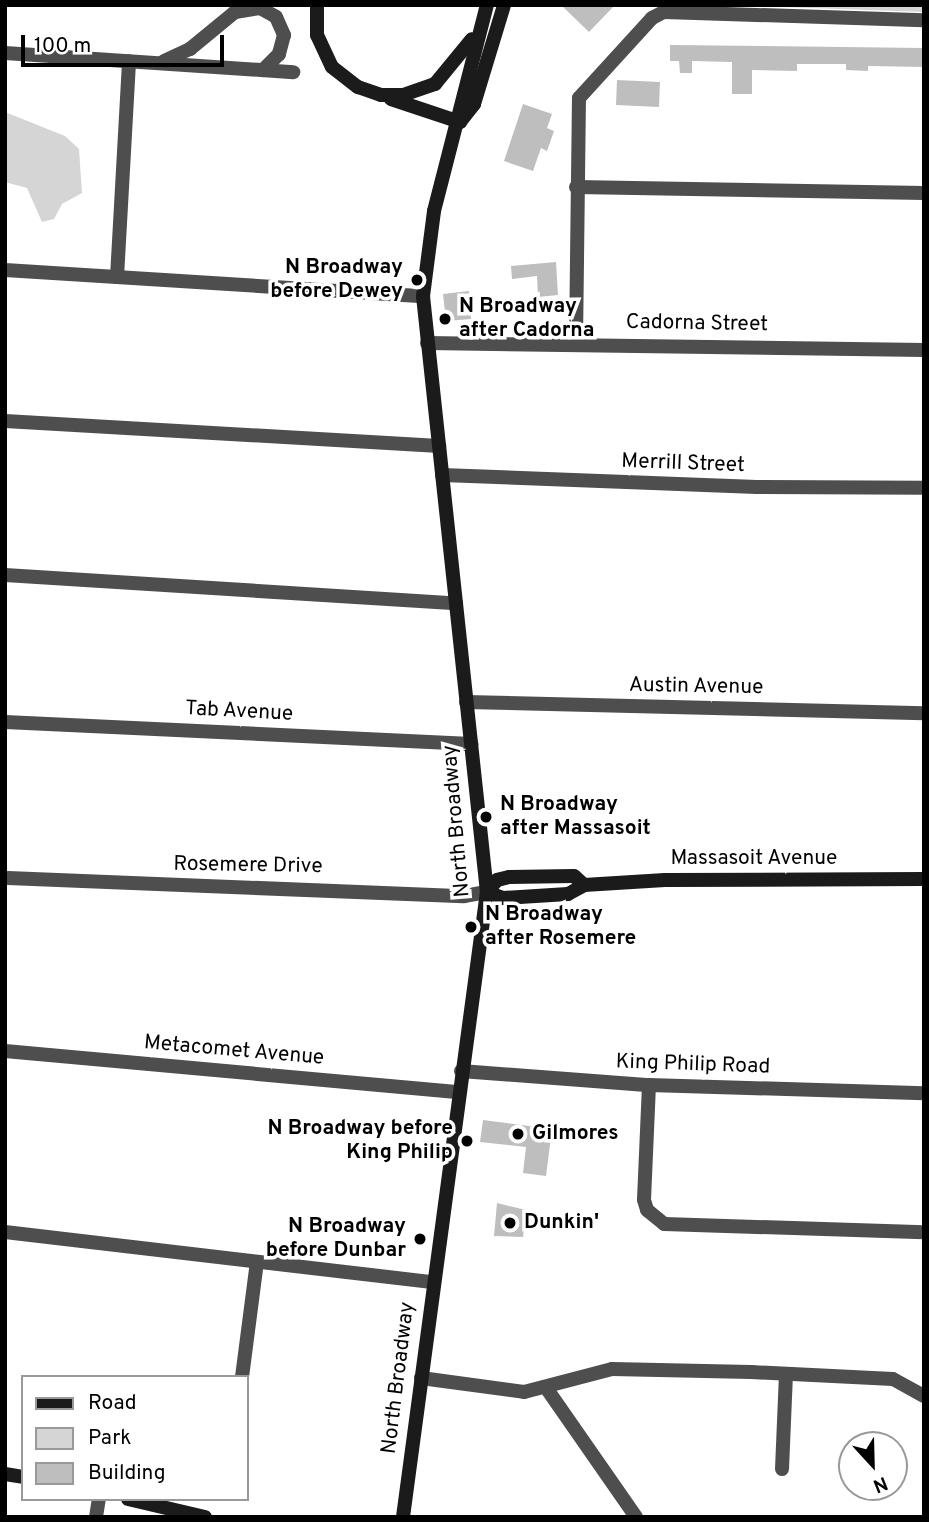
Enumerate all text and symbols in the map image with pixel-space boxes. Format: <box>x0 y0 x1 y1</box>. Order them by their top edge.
scale bar <box>24 21 228 65</box>
text: 100 m <box>34 33 91 60</box>
place label: N Broadway before Dewey <box>270 255 403 305</box>
marker: N Broadway before Dewey <box>409 272 425 288</box>
place label: N Broadway after Cadorna <box>459 294 594 344</box>
street label: Cadorna Street <box>626 310 768 338</box>
marker: N Broadway after Cadorna <box>437 311 453 327</box>
street label: Merrill Street <box>621 449 745 479</box>
street label: Austin Avenue <box>628 673 764 701</box>
street label: Tab Avenue <box>184 697 294 727</box>
street label: North Broadway <box>438 744 476 898</box>
place label: N Broadway after Massasoit <box>500 792 651 842</box>
marker: N Broadway after Massasoit <box>478 809 494 825</box>
street label: Massasoit Avenue <box>670 846 838 872</box>
street label: Rosemere Drive <box>173 852 323 880</box>
place label: N Broadway after Rosemere <box>485 902 636 952</box>
marker: N Broadway after Rosemere <box>463 919 479 935</box>
street label: Metacomet Avenue <box>142 1031 326 1071</box>
street label: King Philip Road <box>615 1050 771 1080</box>
place label: N Broadway before King Philip <box>267 1116 453 1166</box>
place label: Gilmores <box>532 1121 619 1147</box>
marker: Gilmores <box>510 1126 526 1142</box>
marker: N Broadway before King Philip <box>459 1133 475 1149</box>
place label: Dunkin' <box>524 1210 599 1236</box>
place label: N Broadway before Dunbar <box>266 1214 406 1264</box>
marker: Dunkin' <box>502 1215 518 1231</box>
marker: N Broadway before Dunbar <box>412 1231 428 1247</box>
street label: North Broadway <box>377 1301 421 1455</box>
legend <box>21 1375 248 1501</box>
text: Road <box>88 1390 137 1417</box>
text: Park <box>88 1425 131 1452</box>
north arrow <box>838 1431 908 1501</box>
text: Building <box>88 1460 166 1487</box>
text: N <box>869 1470 891 1497</box>

